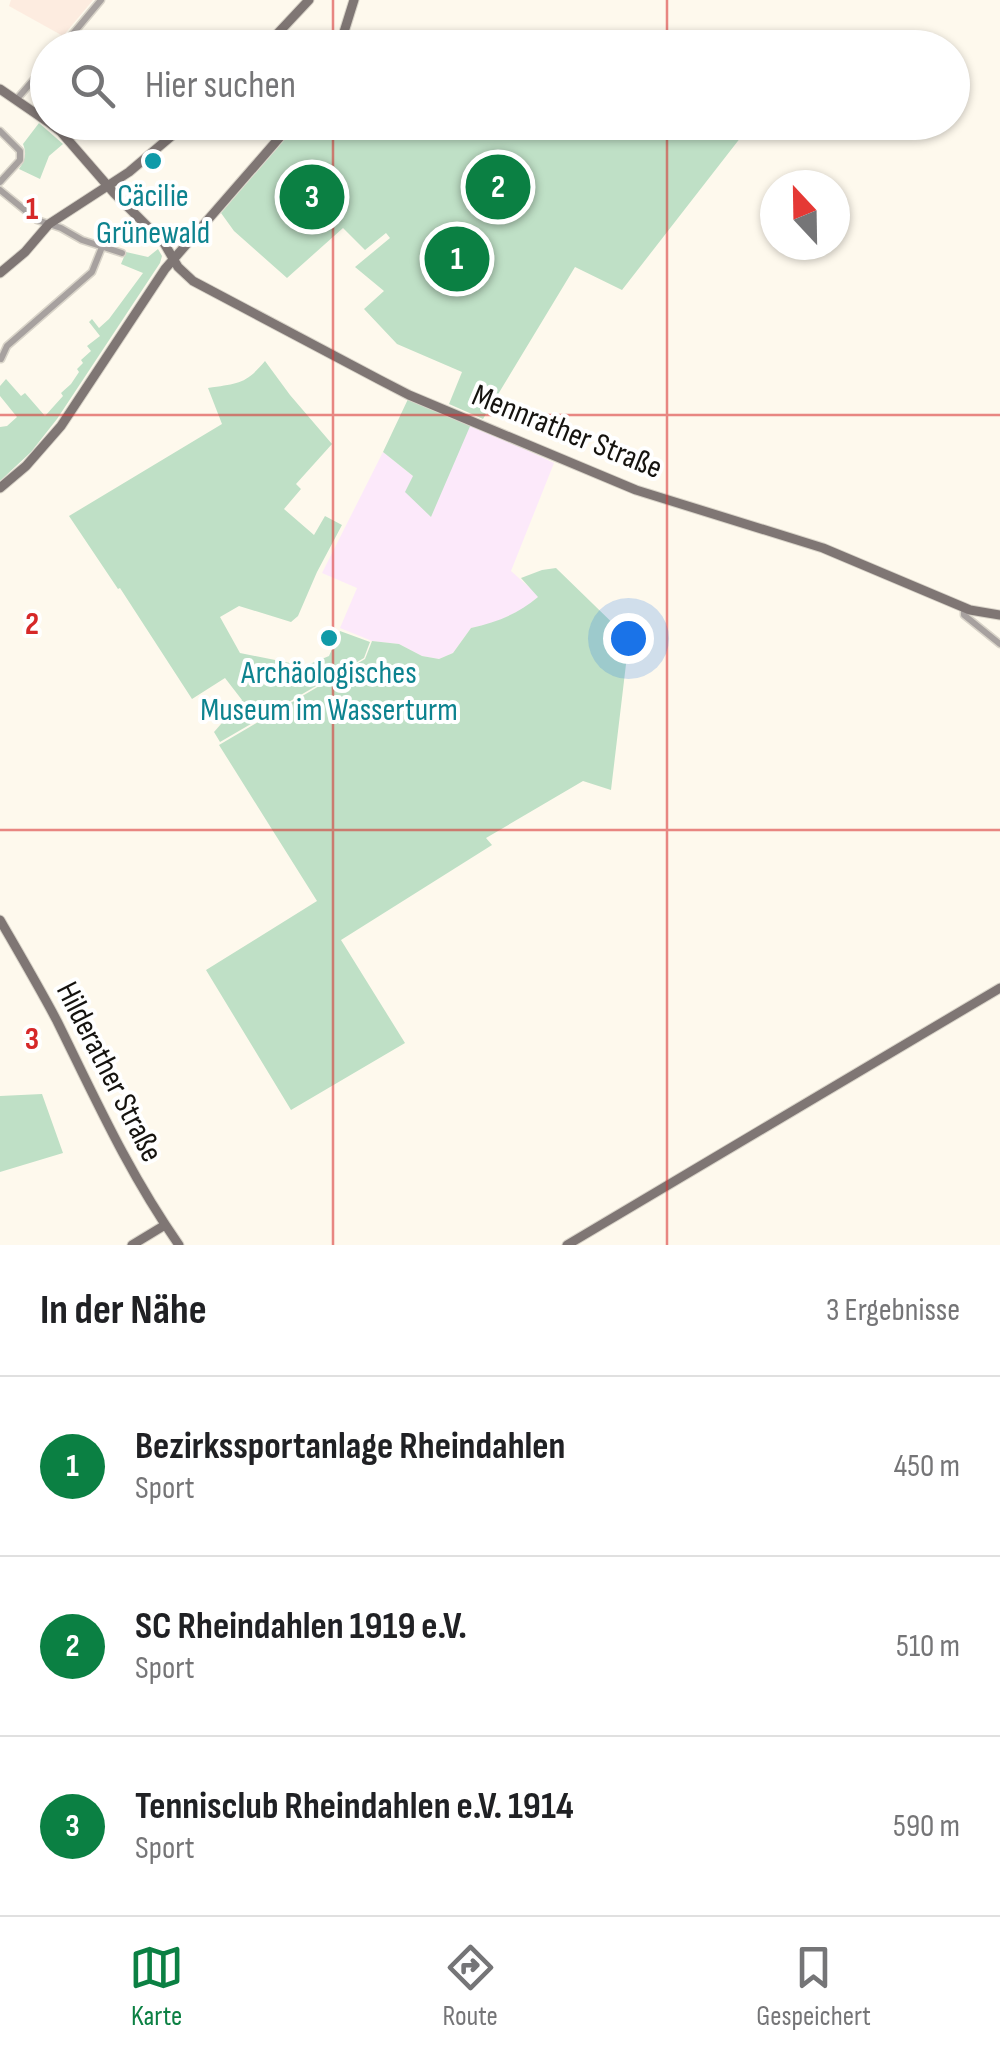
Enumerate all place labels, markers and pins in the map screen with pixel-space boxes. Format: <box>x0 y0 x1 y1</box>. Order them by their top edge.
marker: Cäcilie Grünewald <box>142 150 164 172</box>
pin: 2 <box>466 150 530 224</box>
pin: 3 <box>280 160 344 234</box>
place label: Cäcilie Grünewald <box>96 177 210 253</box>
pin: 1 <box>424 222 490 296</box>
marker: Archäologisches Museum im Wasserturm <box>318 627 340 649</box>
place label: Archäologisches Museum im Wasserturm <box>200 654 458 730</box>

